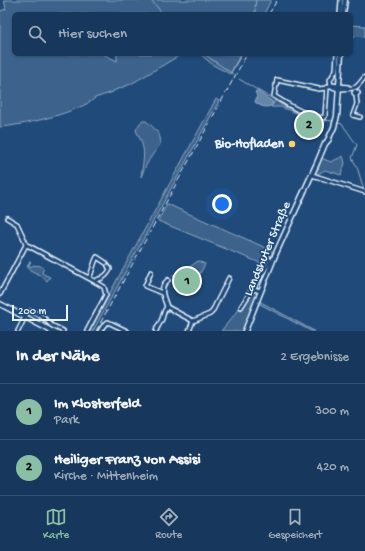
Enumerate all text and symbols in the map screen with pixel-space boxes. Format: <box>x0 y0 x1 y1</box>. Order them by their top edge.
search box <box>12 12 353 56</box>
icon: search <box>26 23 48 45</box>
text: Hier suchen <box>58 25 127 43</box>
pin: 2 <box>296 110 322 140</box>
place label: Bio-Hofladen <box>214 136 285 152</box>
marker: Bio-Hofladen <box>287 139 297 149</box>
your location <box>212 194 232 214</box>
street label: Landshuter Straße <box>241 199 295 298</box>
pin: 1 <box>174 266 200 296</box>
scale bar <box>12 303 68 322</box>
text: 200 m <box>18 306 46 318</box>
text: In der Nähe <box>16 347 99 367</box>
text: 2 Ergebnisse <box>281 350 349 365</box>
text: Im Klosterfeld <box>54 395 140 413</box>
text: 1 <box>26 404 32 419</box>
text: 300 m <box>315 404 349 419</box>
text: Park <box>54 413 79 428</box>
text: Heiliger Franz von Assisi <box>54 451 201 469</box>
text: 2 <box>26 460 32 475</box>
text: 420 m <box>317 460 349 475</box>
text: Kirche · Mittenheim <box>54 469 158 484</box>
tab: Karte <box>43 506 69 542</box>
tab: Route <box>155 506 182 542</box>
tab: Gespeichert <box>268 506 322 542</box>

